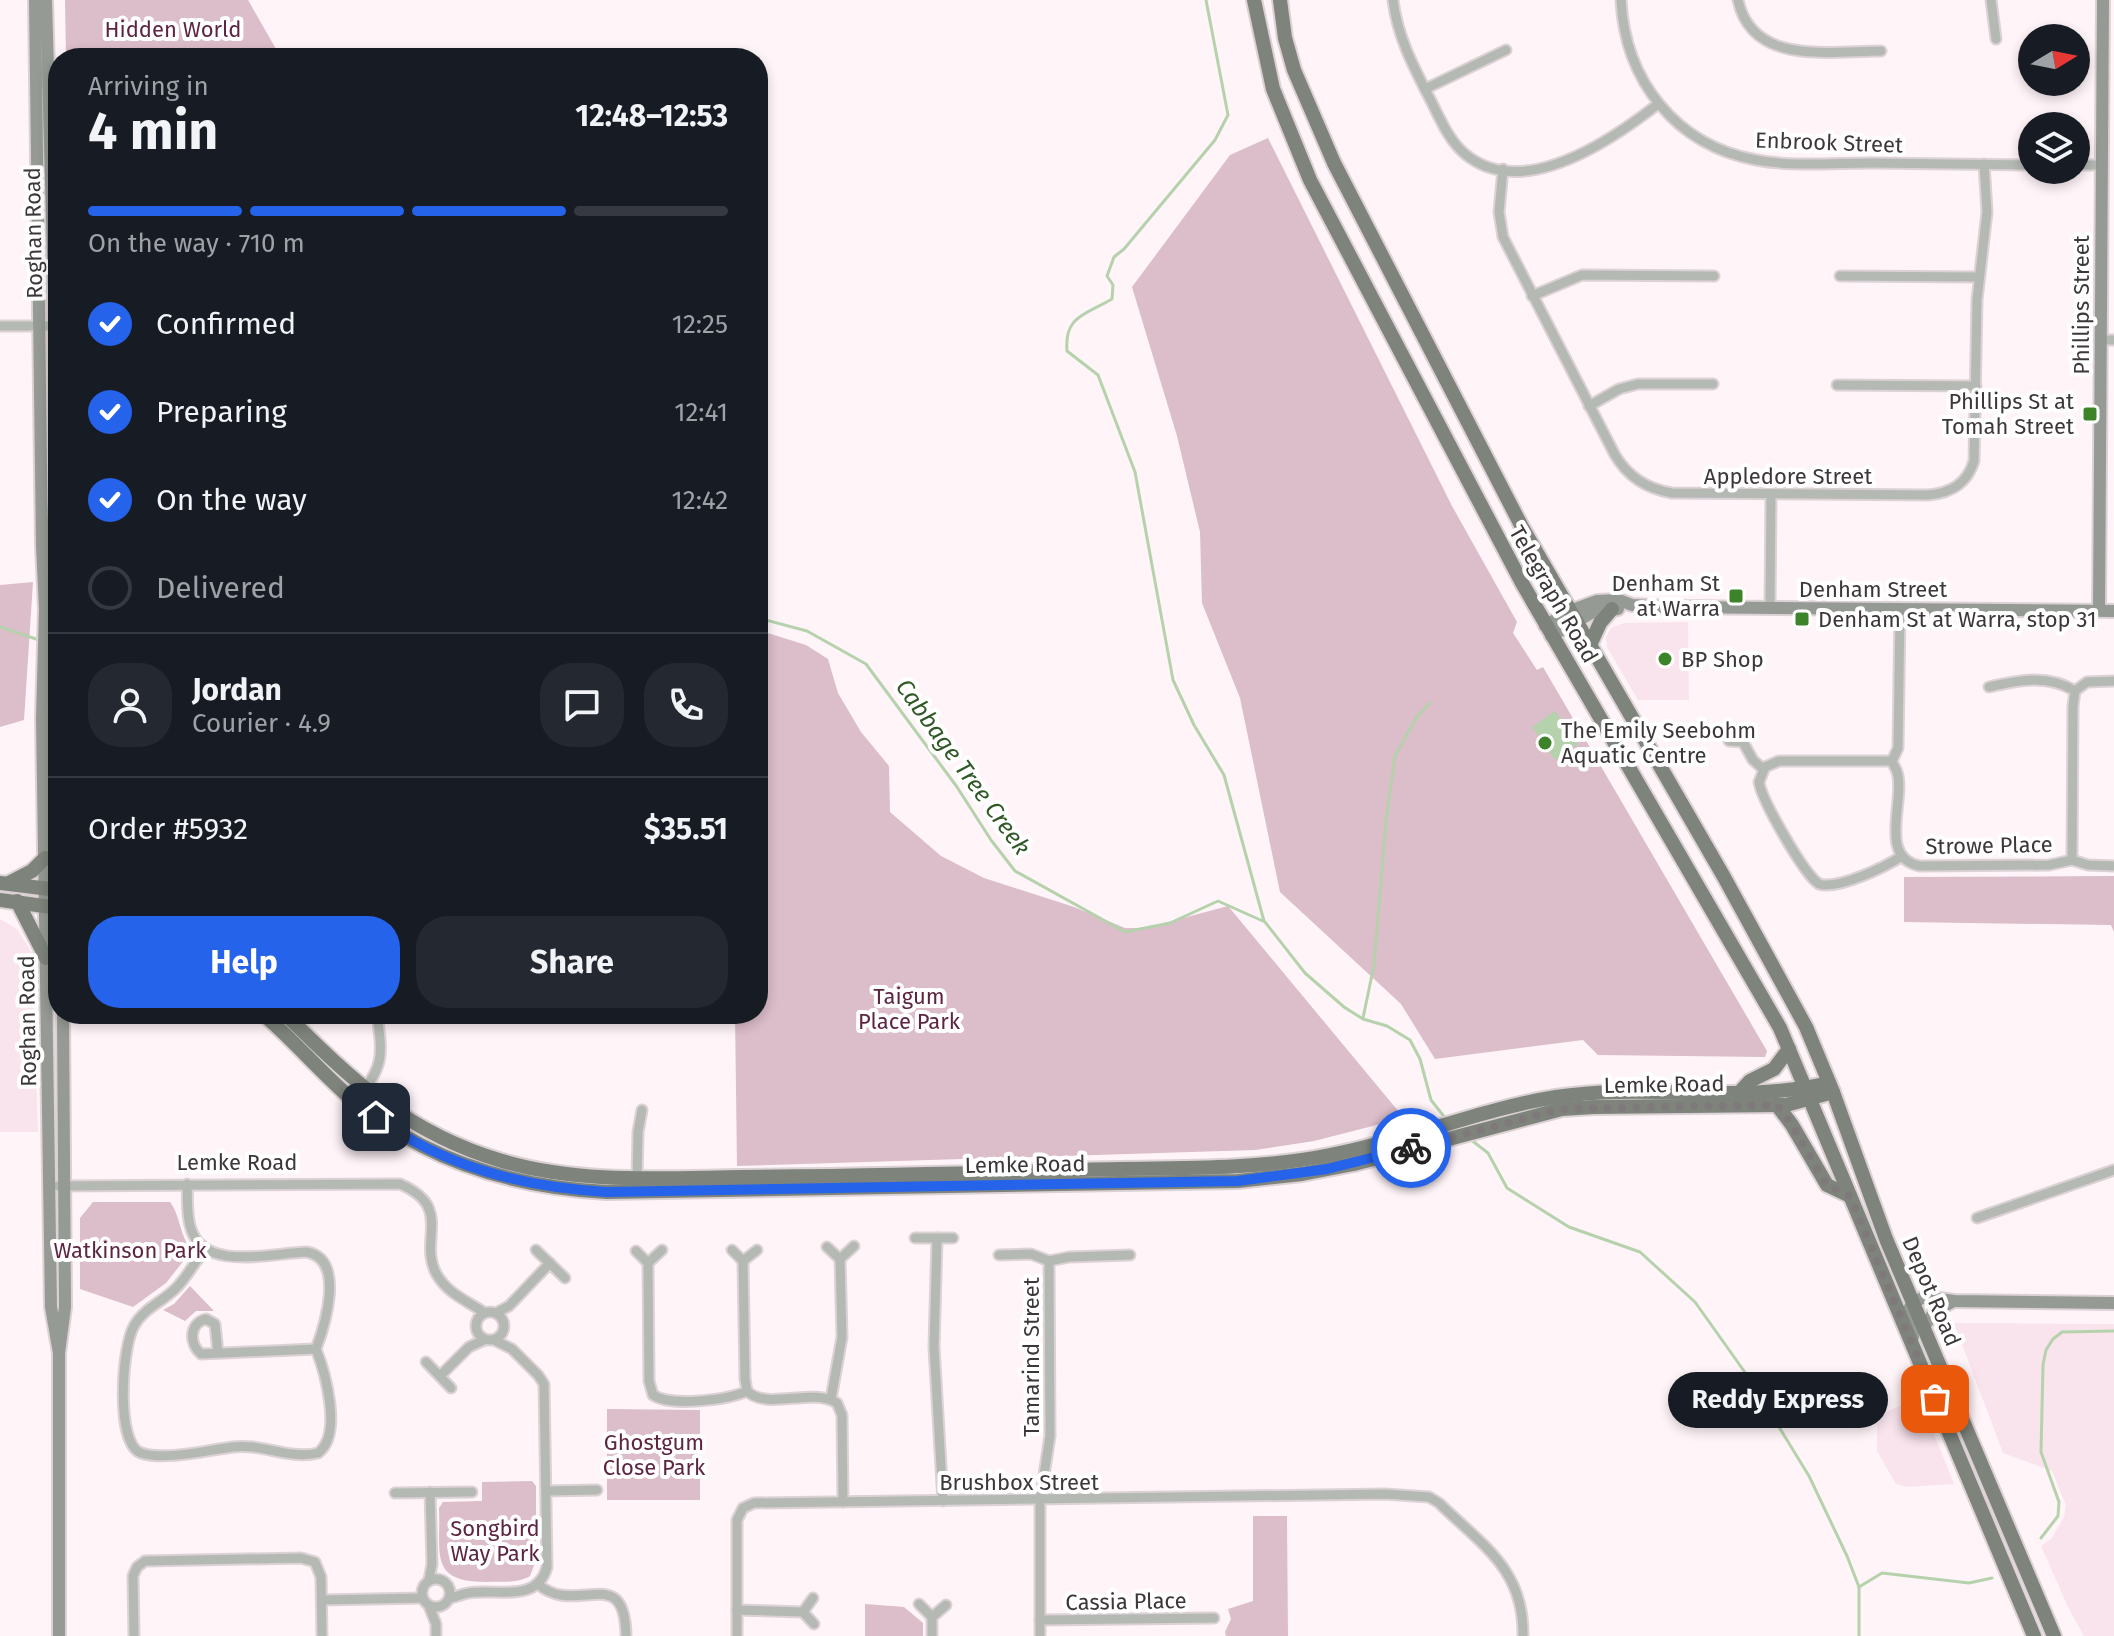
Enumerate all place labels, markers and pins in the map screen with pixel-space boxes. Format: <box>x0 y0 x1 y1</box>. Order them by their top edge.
place label: Phillips St at Tomah Street <box>1942 388 2074 440</box>
marker: Phillips St at Tomah Street <box>2081 405 2099 423</box>
place label: Denham St at Warra <box>1611 570 1720 622</box>
marker: Denham St at Warra <box>1727 587 1745 605</box>
place label: Denham St at Warra, stop 31 <box>1818 606 2096 633</box>
marker: Denham St at Warra, stop 31 <box>1793 610 1811 628</box>
place label: BP Shop <box>1681 646 1764 673</box>
marker: BP Shop <box>1656 650 1674 668</box>
place label: The Emily Seebohm Aquatic Centre <box>1561 717 1756 769</box>
marker: The Emily Seebohm Aquatic Centre <box>1536 734 1554 752</box>
pin <box>342 1083 410 1151</box>
pin <box>1901 1365 1969 1433</box>
callout: Reddy Express <box>1667 1371 1887 1427</box>

